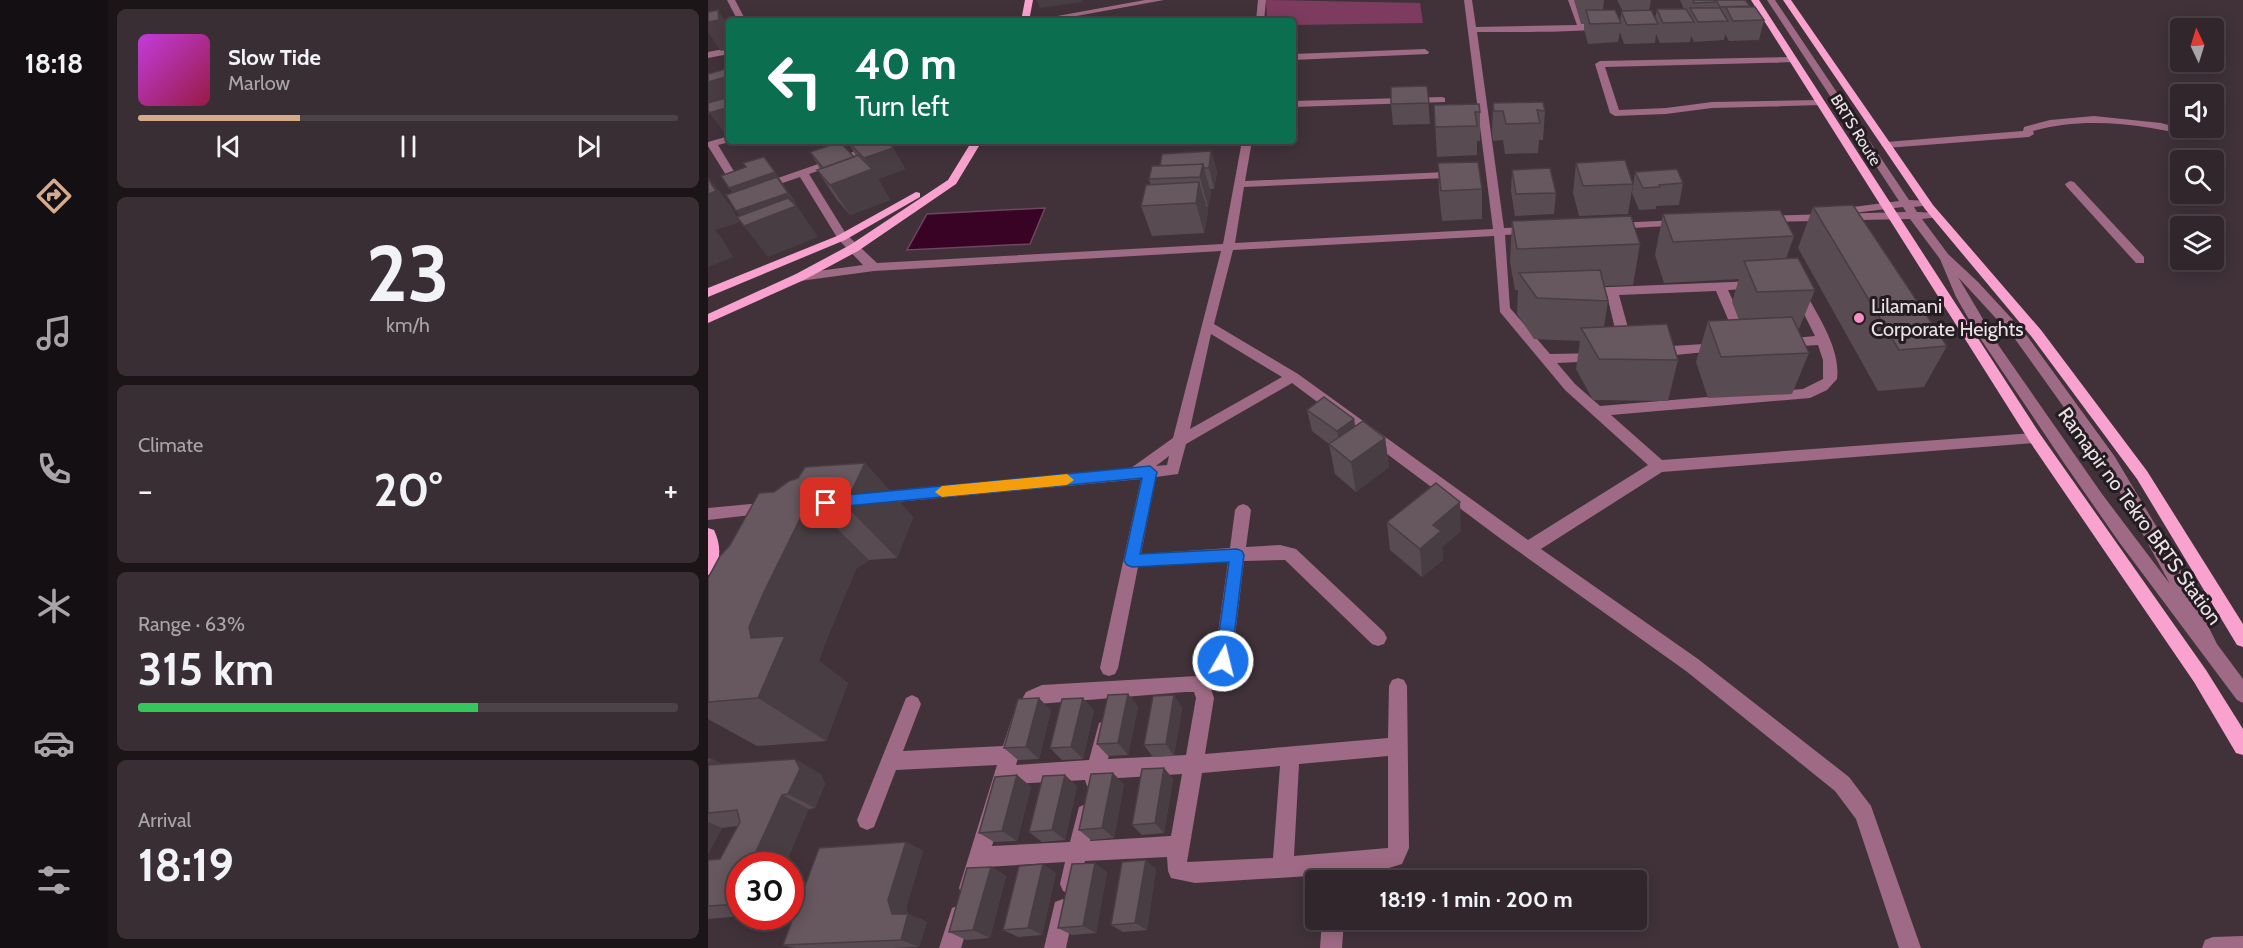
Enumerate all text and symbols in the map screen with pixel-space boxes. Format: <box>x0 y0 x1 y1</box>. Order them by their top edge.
north arrow <box>2170 18 2224 72</box>
map controls <box>2170 18 2224 270</box>
text: 40 m <box>855 38 957 90</box>
icon: left <box>756 42 834 120</box>
text: Slow Tide <box>228 44 321 71</box>
text: 18:18 <box>25 47 83 80</box>
text: Marlow <box>228 71 290 95</box>
button: sound <box>2170 84 2224 138</box>
text: Turn left <box>855 90 949 123</box>
street label: BRTS Route <box>1827 91 1885 169</box>
icon: previous <box>212 130 245 163</box>
icon: pause <box>392 130 425 163</box>
icon: next <box>572 130 605 163</box>
button: search <box>2170 150 2224 204</box>
icon: directions <box>33 175 75 217</box>
button: layers <box>2170 216 2224 270</box>
text: 23 <box>366 226 450 321</box>
place label: Lilamani Corporate Heights <box>1871 294 2023 341</box>
marker: Lilamani Corporate Heights <box>1852 311 1866 325</box>
icon: music <box>33 312 75 354</box>
text: km/h <box>386 313 430 337</box>
street label: Ramapir no Tekro BRTS Station <box>2053 403 2227 629</box>
text: Climate <box>138 433 203 457</box>
icon: phone <box>33 448 75 490</box>
text: 20° <box>374 463 442 517</box>
text: − <box>138 470 153 510</box>
text: + <box>663 470 678 510</box>
pin <box>800 477 851 528</box>
icon: arrive <box>809 486 842 519</box>
icon: climate <box>33 585 75 627</box>
text: Range · 63% <box>138 612 245 636</box>
position arrow <box>1191 629 1255 693</box>
text: 315 km <box>138 642 274 696</box>
icon: car <box>33 722 75 764</box>
text: Arrival <box>138 808 191 832</box>
text: 18:19 <box>138 838 234 892</box>
speed limit sign: 30 <box>726 852 804 930</box>
icon: filters <box>33 859 75 901</box>
text: 18:19 · 1 min · 200 m <box>1379 886 1573 913</box>

